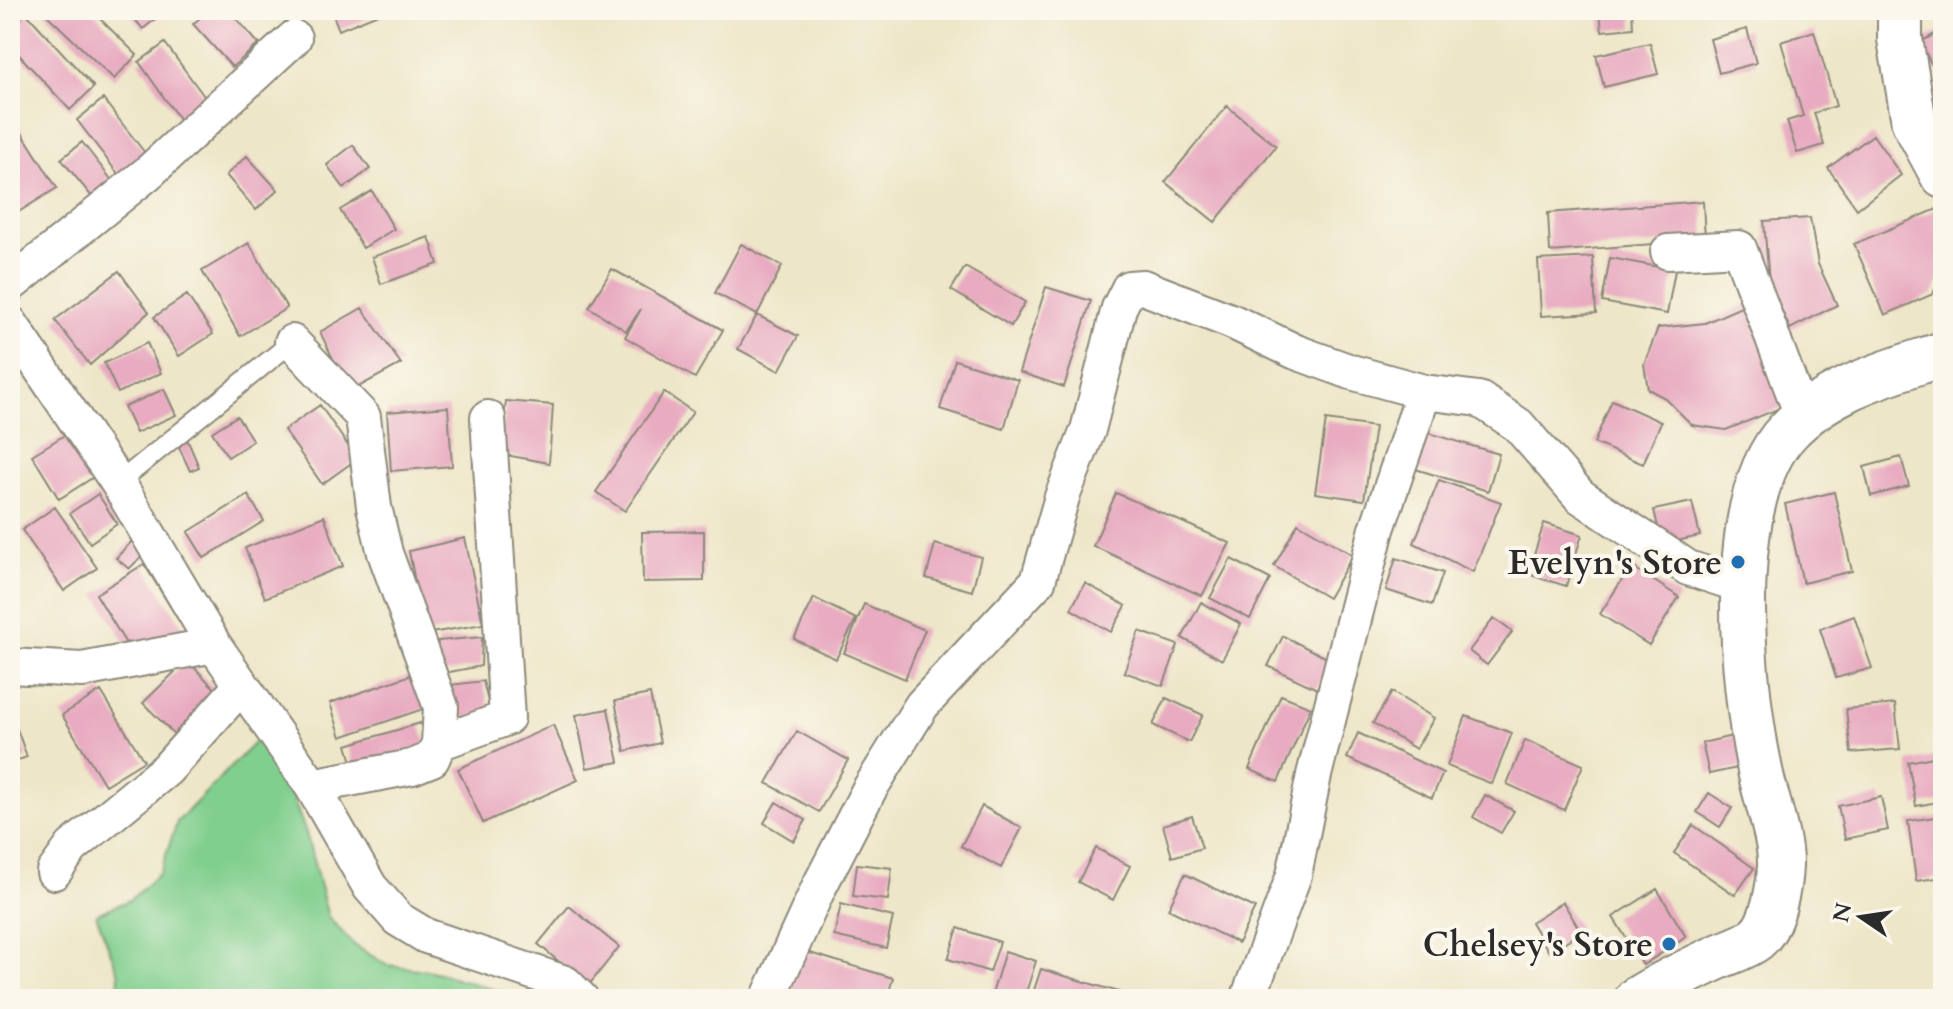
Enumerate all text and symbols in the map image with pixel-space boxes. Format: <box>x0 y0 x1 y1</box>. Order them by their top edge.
place label: Evelyn's Store <box>1508 540 1722 586</box>
marker: Evelyn's Store <box>1729 553 1747 571</box>
north arrow <box>1821 877 1901 957</box>
text: N <box>1826 900 1859 925</box>
place label: Chelsey's Store <box>1423 922 1653 968</box>
marker: Chelsey's Store <box>1660 935 1678 953</box>

